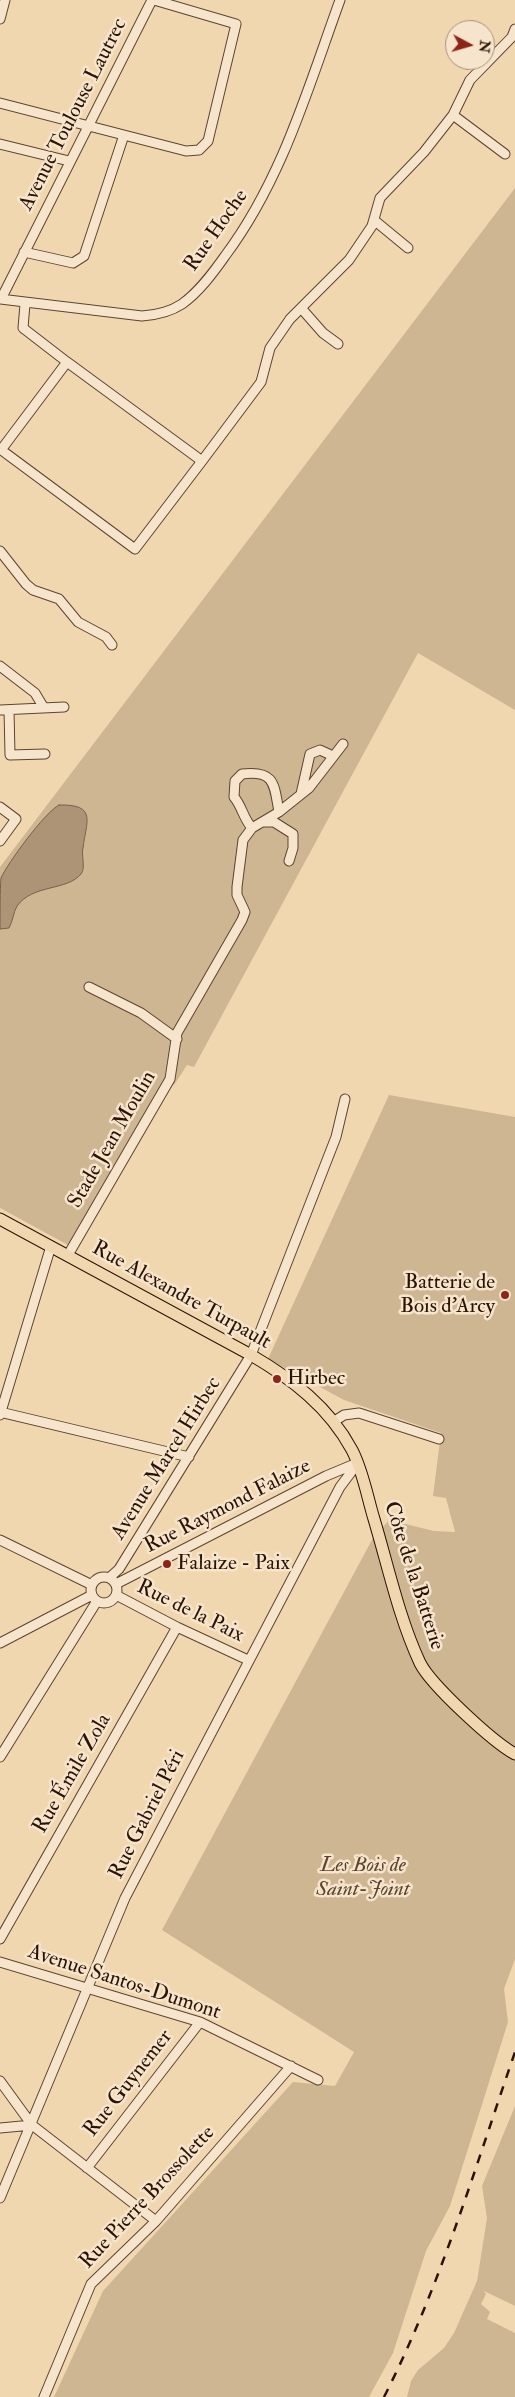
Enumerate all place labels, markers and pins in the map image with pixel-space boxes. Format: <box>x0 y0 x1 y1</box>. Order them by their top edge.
place label: Batterie de Bois d'Arcy <box>400 1270 495 1320</box>
marker: Batterie de Bois d'Arcy <box>499 1289 511 1301</box>
place label: Hirbec <box>287 1366 345 1392</box>
marker: Hirbec <box>271 1373 283 1385</box>
place label: Falaize - Paix <box>177 1551 290 1577</box>
marker: Falaize - Paix <box>161 1558 173 1570</box>

